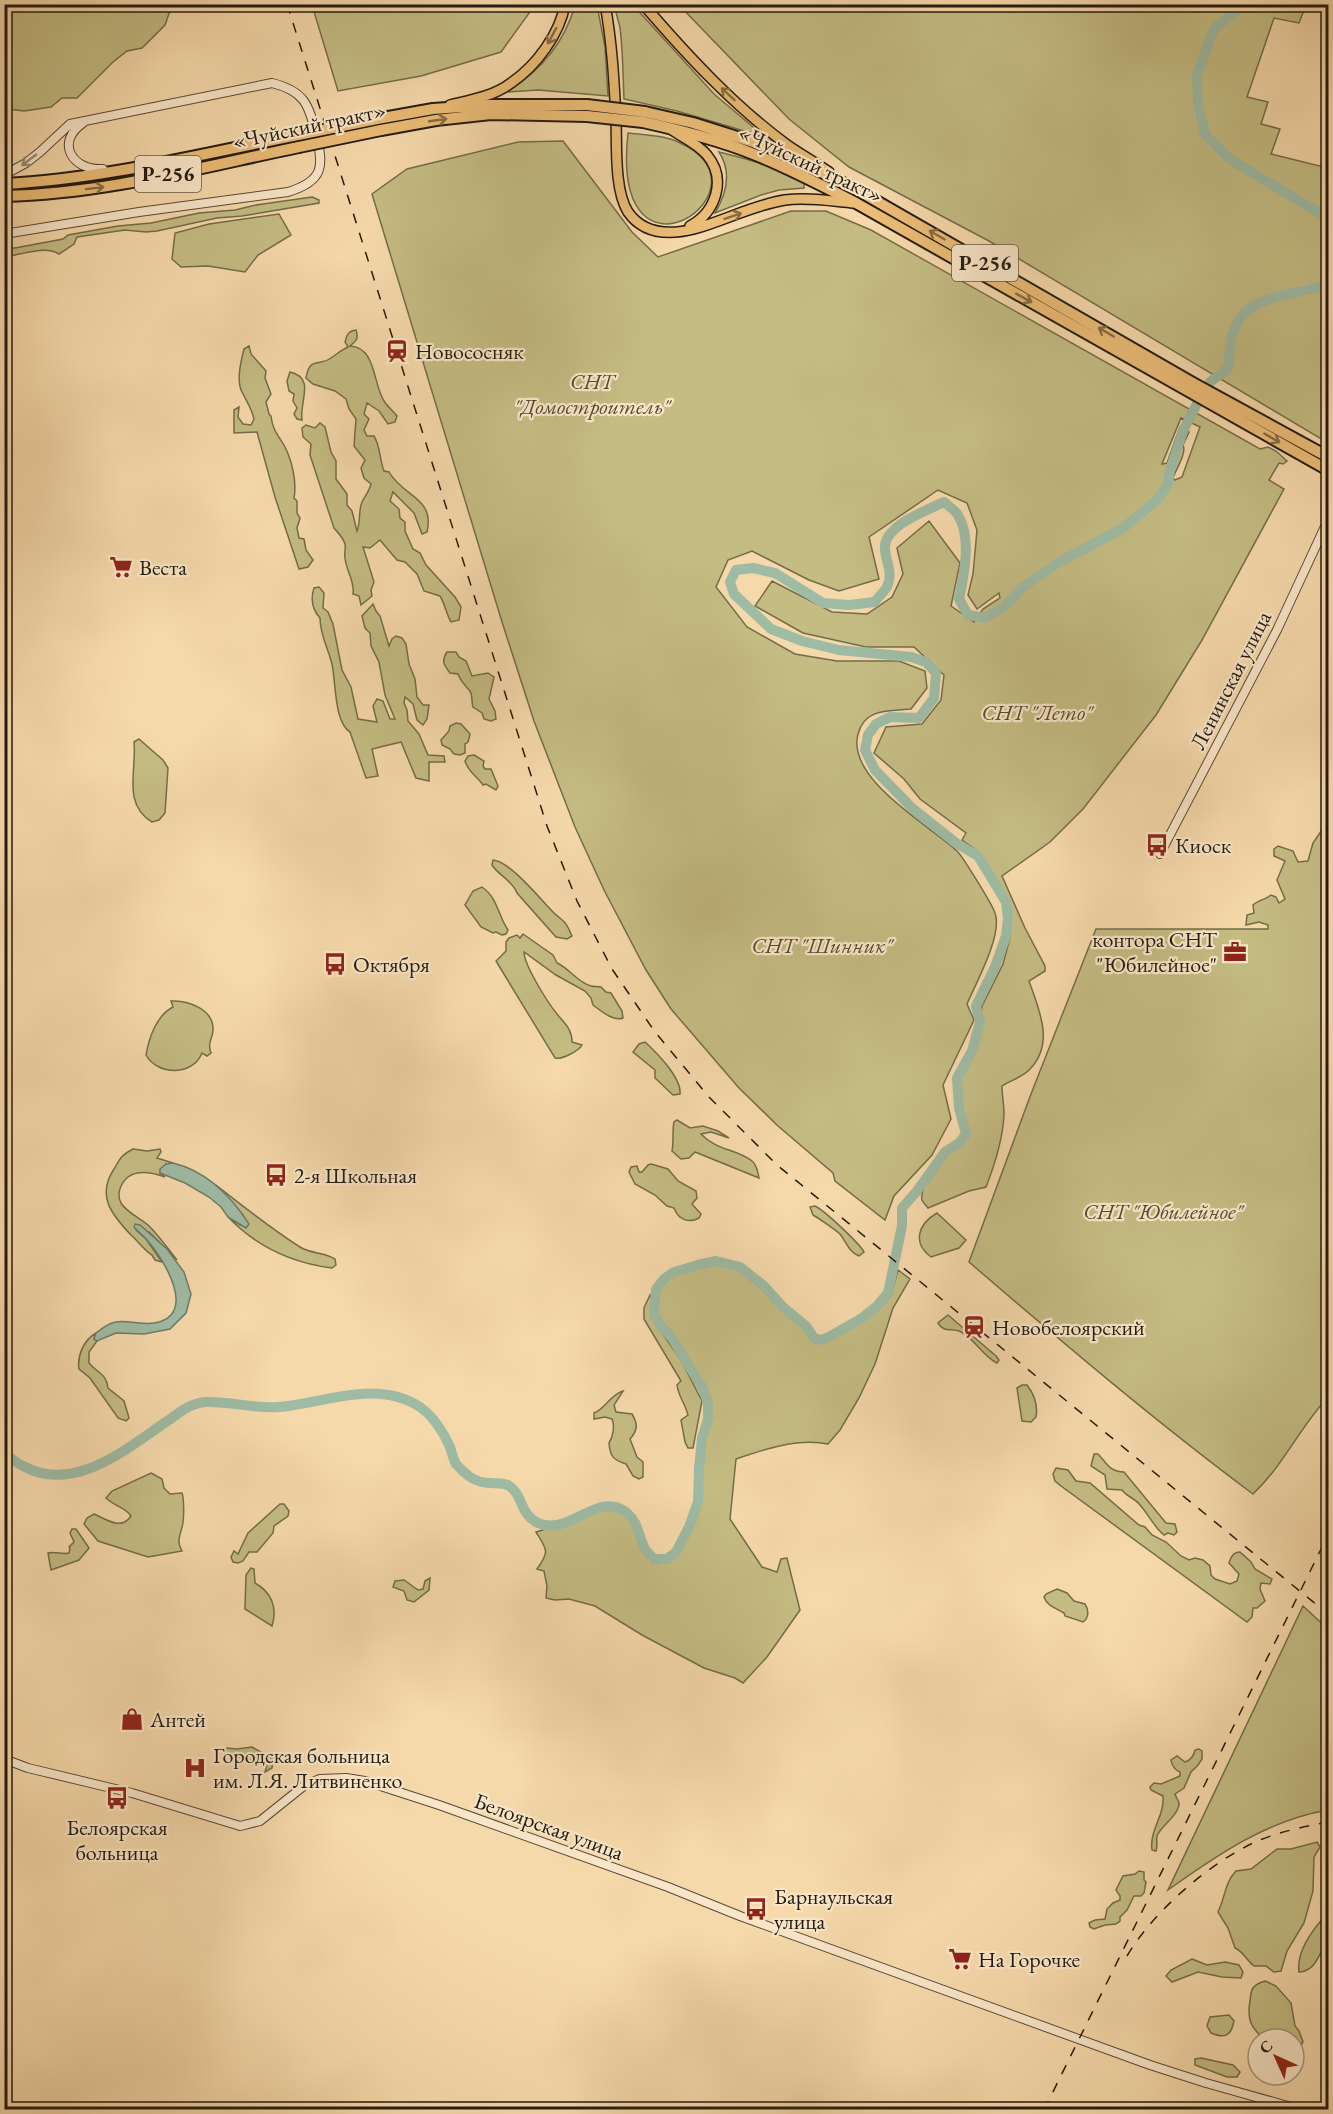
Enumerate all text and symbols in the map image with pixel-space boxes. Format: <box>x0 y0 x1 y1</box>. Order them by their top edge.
one-way arrow <box>546 27 558 45</box>
one-way arrow <box>720 87 735 101</box>
street label: «Чуйский тракт» <box>230 95 389 156</box>
one-way arrow <box>428 114 448 125</box>
street label: «Чуйский тракт» <box>734 117 888 210</box>
one-way arrow <box>22 154 38 166</box>
road number: Р-256 <box>135 156 201 192</box>
one-way arrow <box>84 182 104 193</box>
one-way arrow <box>723 209 742 220</box>
one-way arrow <box>929 229 946 241</box>
road number: Р-256 <box>952 245 1018 281</box>
one-way arrow <box>1015 292 1032 304</box>
one-way arrow <box>1098 326 1115 338</box>
place label: Новососняк <box>415 337 524 366</box>
station icon: Новососняк <box>384 338 410 364</box>
park label: СНТ "Домостроитель" <box>514 367 673 421</box>
one-way arrow <box>1263 432 1280 444</box>
place label: Веста <box>139 553 187 582</box>
supermarket icon: Веста <box>108 554 134 580</box>
street label: Ленинская улица <box>1183 606 1278 755</box>
park label: СНТ "Лето" <box>981 698 1095 727</box>
place label: Киоск <box>1175 831 1232 860</box>
bus stop icon: Киоск <box>1144 832 1170 858</box>
place label: контора СНТ "Юбилейное" <box>1092 925 1217 979</box>
park label: СНТ "Шинник" <box>751 931 895 960</box>
office icon: контора СНТ "Юбилейное" <box>1222 939 1248 965</box>
place label: Октября <box>353 950 430 979</box>
bus stop icon: Октября <box>322 951 348 977</box>
place label: 2-я Школьная <box>294 1161 417 1190</box>
bus stop icon: 2-я Школьная <box>263 1162 289 1188</box>
park label: СНТ "Юбилейное" <box>1083 1197 1246 1226</box>
place label: Новобелоярский <box>992 1313 1145 1342</box>
station icon: Новобелоярский <box>961 1314 987 1340</box>
place label: Антей <box>149 1705 206 1734</box>
shop icon: Антей <box>119 1706 145 1732</box>
place label: Городская больница им. Л.Я. Литвиненко <box>213 1741 403 1795</box>
hospital icon: Городская больница им. Л.Я. Литвиненко <box>182 1755 208 1781</box>
bus stop icon: Белоярская больница <box>104 1785 130 1811</box>
street label: Белоярская улица <box>470 1786 628 1867</box>
place label: Белоярская больница <box>66 1813 168 1867</box>
place label: Барнаульская улица <box>774 1882 893 1936</box>
bus stop icon: Барнаульская улица <box>743 1896 769 1922</box>
place label: На Горочке <box>978 1945 1081 1974</box>
supermarket icon: На Горочке <box>947 1946 973 1972</box>
north arrow <box>1246 2027 1306 2087</box>
text: С <box>1254 2035 1277 2058</box>

